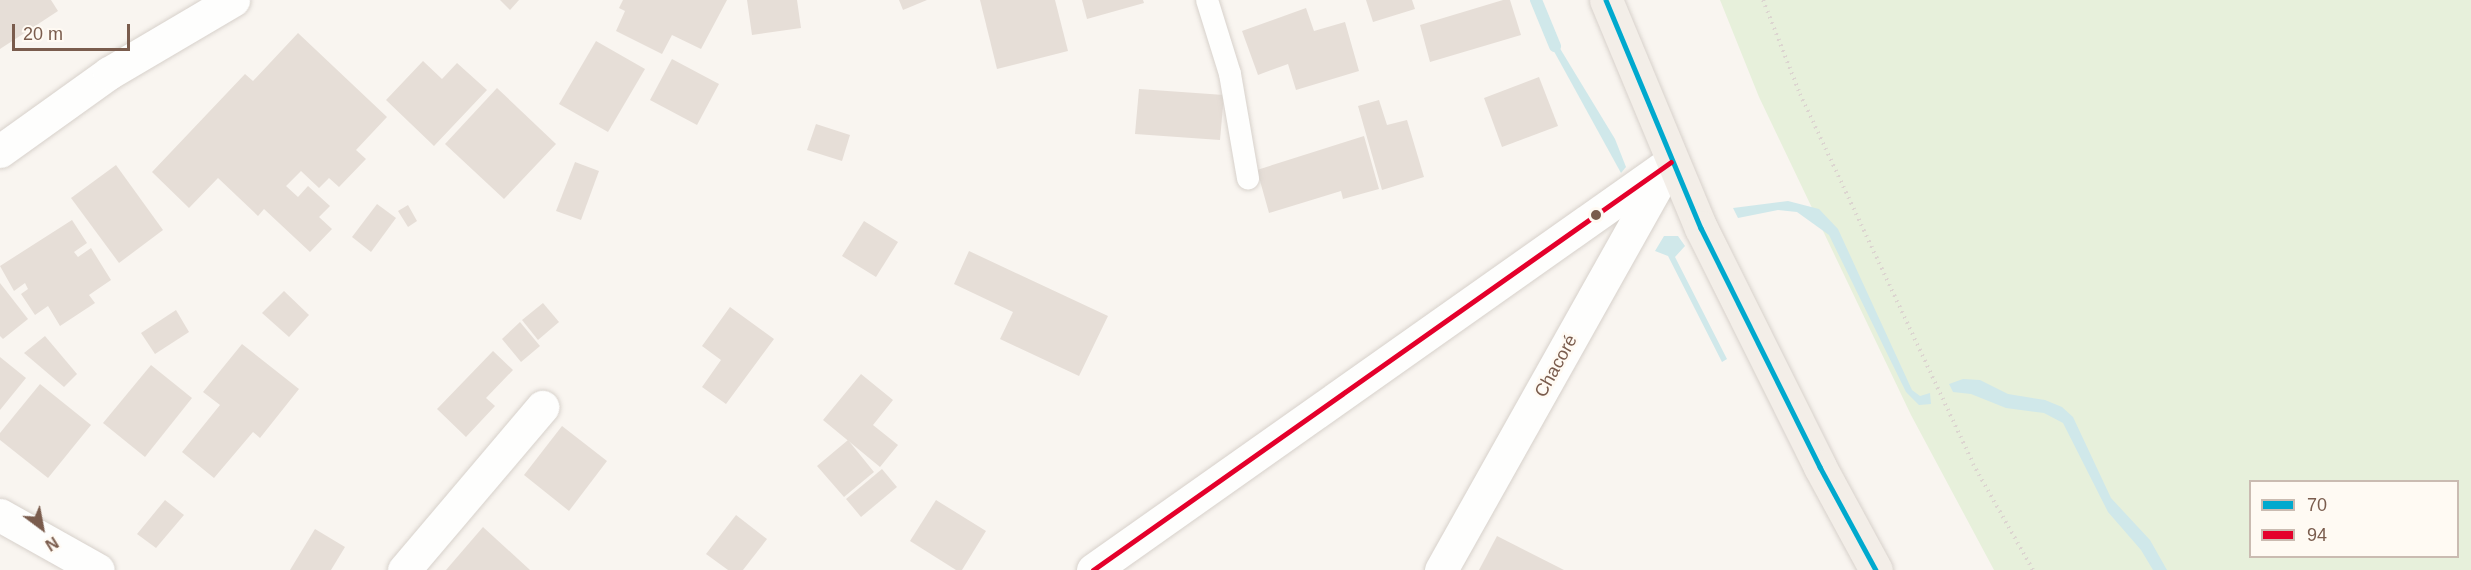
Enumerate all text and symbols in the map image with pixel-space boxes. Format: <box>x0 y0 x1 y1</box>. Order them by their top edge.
scale bar <box>15 12 134 50</box>
text: 20 m <box>23 24 63 44</box>
unlabelled marker <box>1590 209 1602 221</box>
street label: Chacoré <box>1530 331 1582 401</box>
legend <box>2249 480 2459 558</box>
text: 70 <box>2307 495 2327 515</box>
north arrow <box>12 498 72 558</box>
text: 94 <box>2307 525 2327 545</box>
text: N <box>42 533 61 554</box>

